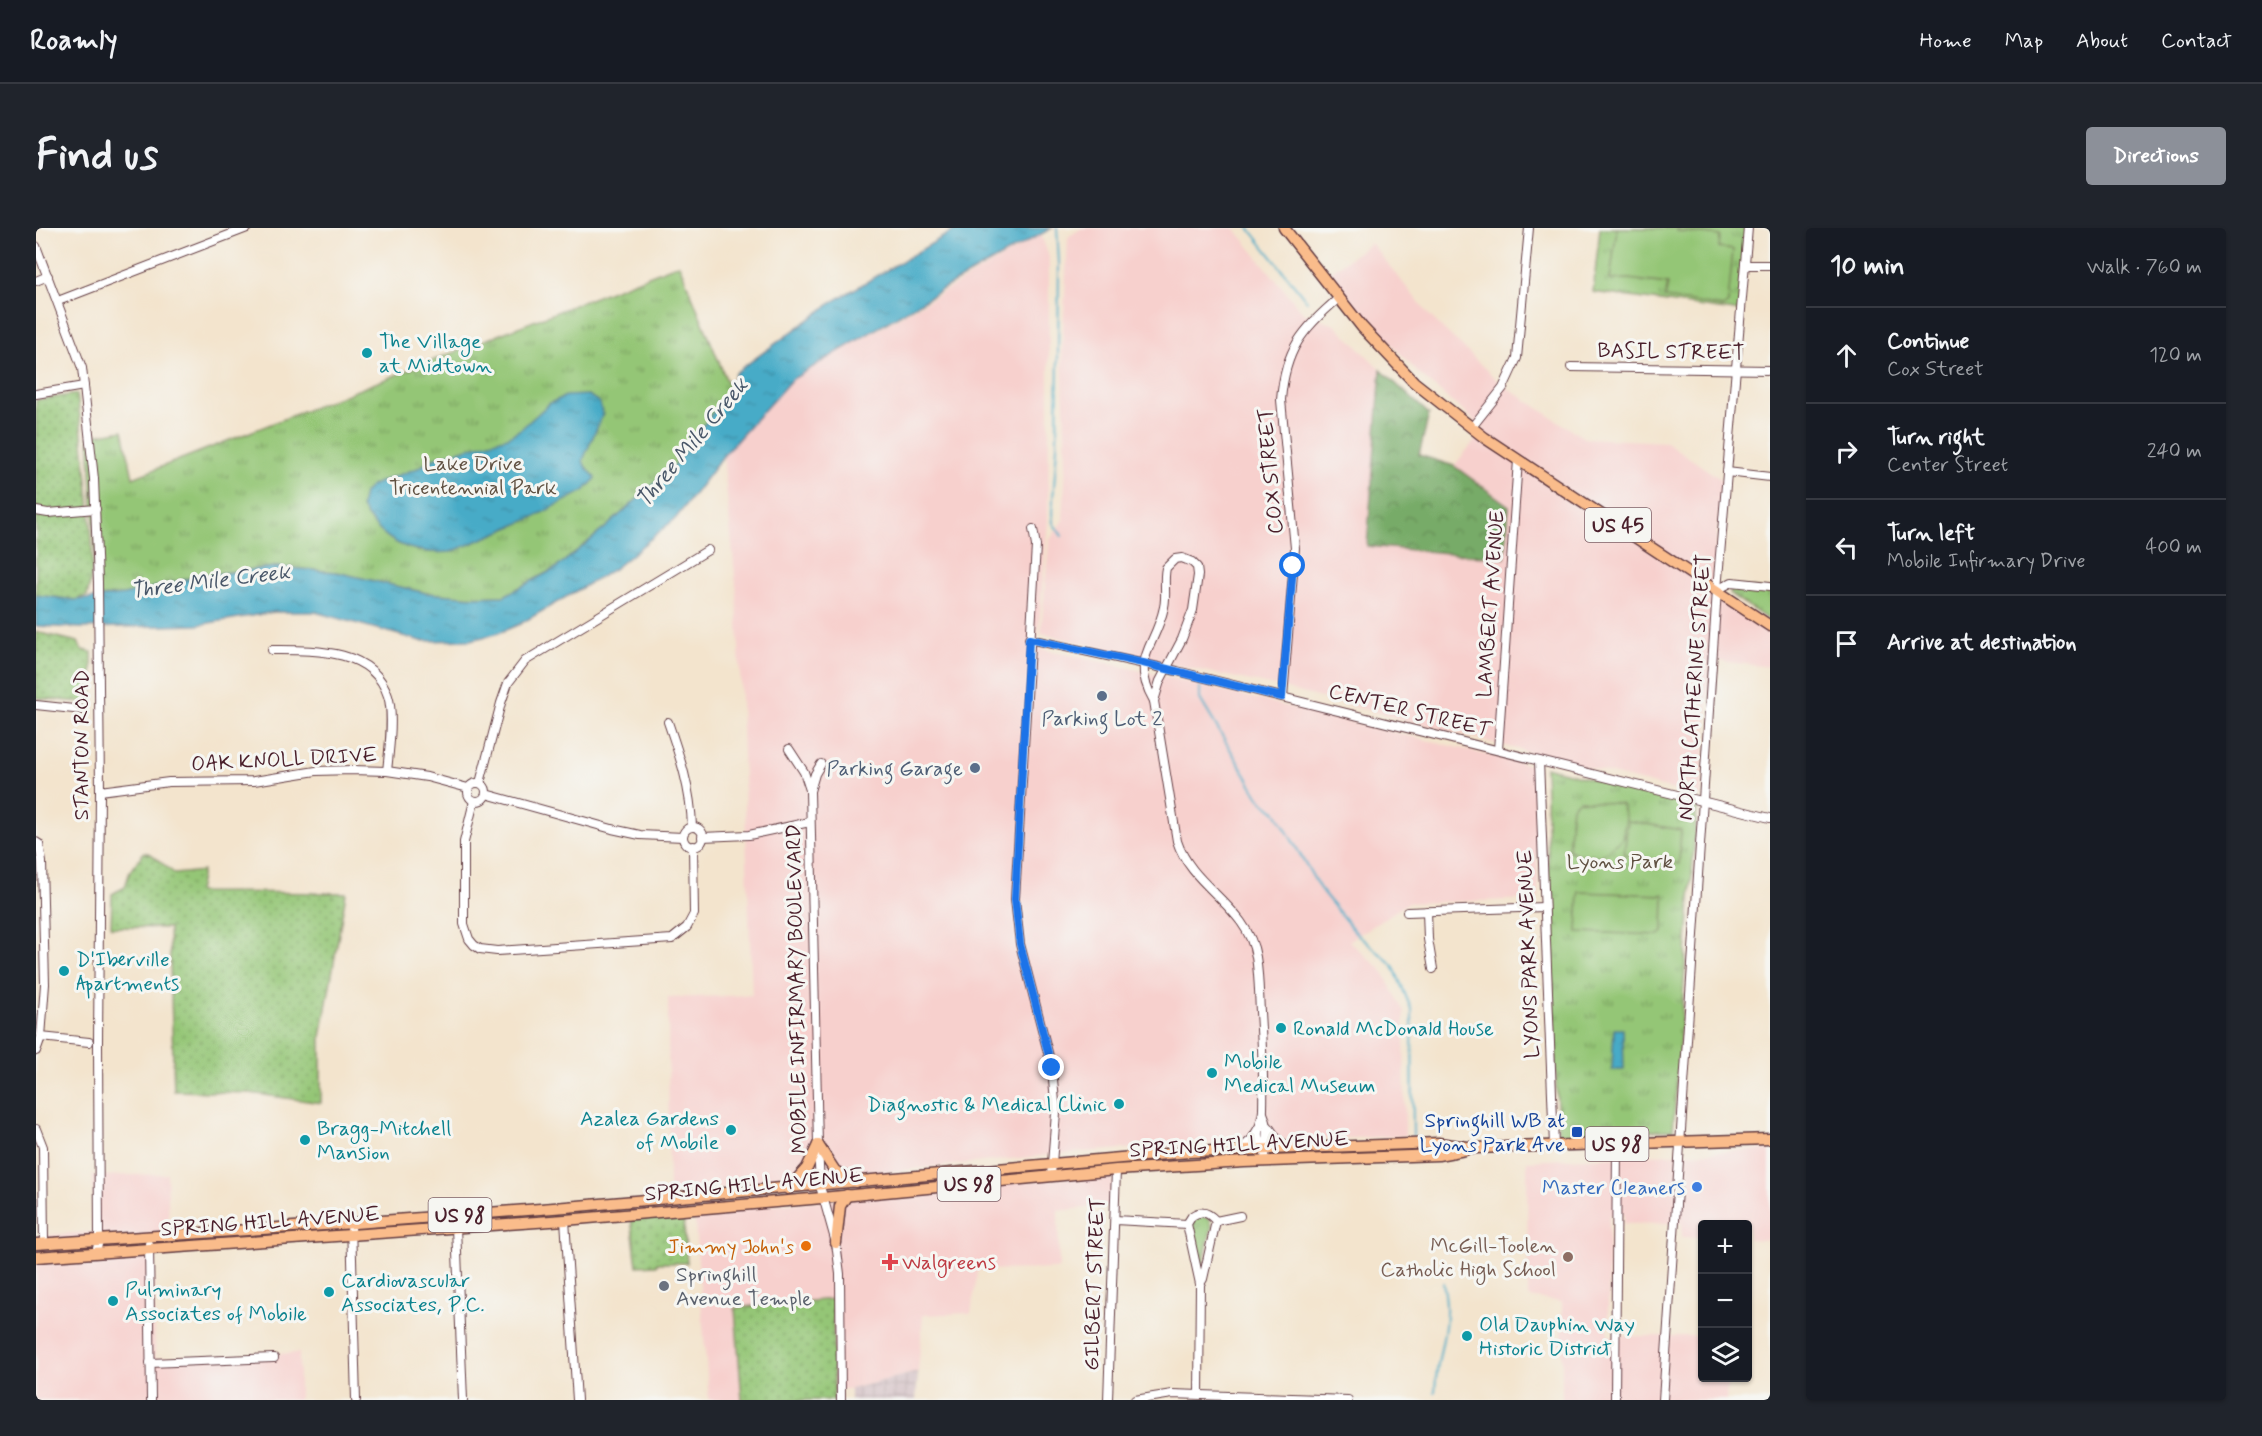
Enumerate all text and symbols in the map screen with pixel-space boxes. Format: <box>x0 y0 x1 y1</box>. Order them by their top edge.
text: Roamly <box>30 23 118 60</box>
text: Home <box>1920 27 1972 55</box>
text: Map <box>2005 27 2043 55</box>
text: About <box>2076 27 2128 55</box>
text: Contact <box>2161 27 2232 55</box>
button: Directions <box>2086 127 2226 185</box>
text: Find us <box>36 129 158 184</box>
text: 10 min <box>1830 250 1905 284</box>
text: Walk · 760 m <box>2087 254 2202 281</box>
place label: The Village at Midtown <box>379 328 492 380</box>
text: Continue <box>1887 328 1969 356</box>
street label: BASIL STREET <box>1597 337 1745 367</box>
icon: ahead <box>1830 339 1863 372</box>
text: 120 m <box>2149 342 2202 369</box>
marker: The Village at Midtown <box>360 346 374 360</box>
text: Cox Street <box>1887 356 1984 383</box>
water label: Three Mile Creek <box>630 372 756 514</box>
street label: COX STREET <box>1252 407 1290 535</box>
text: Turn right <box>1887 424 1985 452</box>
icon: right <box>1830 435 1863 468</box>
text: 240 m <box>2147 438 2202 465</box>
park label: Lake Drive Tricentennial Park <box>389 450 557 502</box>
text: Center Street <box>1887 452 2008 479</box>
road number: US 45 <box>1585 508 1651 542</box>
street label: LAMBERT AVENUE <box>1470 510 1512 699</box>
text: Turn left <box>1887 520 1975 548</box>
icon: left <box>1830 531 1863 564</box>
text: 400 m <box>2146 534 2202 561</box>
text: Mobile Infirmary Drive <box>1887 548 2085 575</box>
route start <box>1279 552 1305 578</box>
street label: NORTH CATHERINE STREET <box>1672 553 1718 821</box>
water label: Three Mile Creek <box>129 558 293 606</box>
icon: arrive <box>1830 627 1863 660</box>
text: Arrive at destination <box>1887 629 2077 657</box>
street label: STANTON ROAD <box>68 670 96 820</box>
street label: CENTER STREET <box>1326 677 1495 745</box>
marker: Parking Lot 2 <box>1095 689 1109 703</box>
place label: Parking Lot 2 <box>1041 705 1163 735</box>
street label: OAK KNOLL DRIVE <box>190 741 378 779</box>
place label: Parking Garage <box>827 755 963 785</box>
marker: Parking Garage <box>968 761 982 775</box>
street label: MOBILE INFIRMARY BOULEVARD <box>780 824 814 1154</box>
park label: Lyons Park <box>1567 848 1674 876</box>
street label: LYONS PARK AVENUE <box>1511 849 1547 1059</box>
place label: D'Iberville Apartments <box>76 946 179 999</box>
marker: D'Iberville Apartments <box>57 964 71 978</box>
place label: Ronald McDonald House <box>1293 1015 1494 1043</box>
marker: Ronald McDonald House <box>1274 1021 1288 1035</box>
place label: Mobile Medical Museum <box>1224 1048 1375 1100</box>
route end <box>1038 1054 1064 1080</box>
marker: Mobile Medical Museum <box>1205 1066 1219 1080</box>
place label: Diagnostic & Medical Clinic <box>867 1091 1107 1121</box>
marker: Diagnostic & Medical Clinic <box>1112 1097 1126 1111</box>
place label: Azalea Gardens of Mobile <box>580 1105 719 1157</box>
place label: Springhill WB at Lyons Park Ave <box>1420 1107 1565 1159</box>
place label: Bragg-Mitchell Mansion <box>317 1115 451 1167</box>
marker: Azalea Gardens of Mobile <box>724 1123 738 1137</box>
street label: SPRING HILL AVENUE <box>1129 1125 1350 1165</box>
marker: Springhill WB at Lyons Park Ave <box>1570 1125 1584 1139</box>
road number: US 98 <box>1586 1127 1648 1161</box>
marker: Bragg-Mitchell Mansion <box>298 1133 312 1147</box>
street label: SPRING HILL AVENUE <box>643 1161 865 1209</box>
road number: US 98 <box>938 1167 1000 1201</box>
place label: Master Cleaners <box>1542 1174 1685 1202</box>
marker: Master Cleaners <box>1690 1180 1704 1194</box>
street label: GILBERT STREET <box>1078 1197 1112 1371</box>
road number: US 98 <box>428 1198 492 1232</box>
street label: SPRING HILL AVENUE <box>160 1200 381 1244</box>
map controls <box>1698 1220 1752 1382</box>
button: + <box>1698 1220 1752 1274</box>
place label: McGill-Toolen Catholic High School <box>1380 1232 1557 1285</box>
place label: Jimmy John's <box>667 1233 794 1261</box>
marker: Jimmy John's <box>799 1239 813 1253</box>
place label: Walgreens <box>902 1249 996 1278</box>
marker: McGill-Toolen Catholic High School <box>1561 1250 1575 1264</box>
marker: Walgreens <box>883 1255 897 1269</box>
place label: Springhill Avenue Temple <box>676 1261 812 1313</box>
place label: Cardiovascular Associates, P.C. <box>341 1267 485 1319</box>
button: − <box>1698 1274 1752 1328</box>
place label: Pulminary Associates of Mobile <box>125 1276 307 1328</box>
marker: Springhill Avenue Temple <box>657 1279 671 1293</box>
marker: Cardiovascular Associates, P.C. <box>322 1285 336 1299</box>
marker: Pulminary Associates of Mobile <box>106 1294 120 1308</box>
place label: Old Dauphin Way Historic District <box>1479 1311 1635 1363</box>
button: layers <box>1698 1328 1752 1382</box>
marker: Old Dauphin Way Historic District <box>1460 1329 1474 1343</box>

